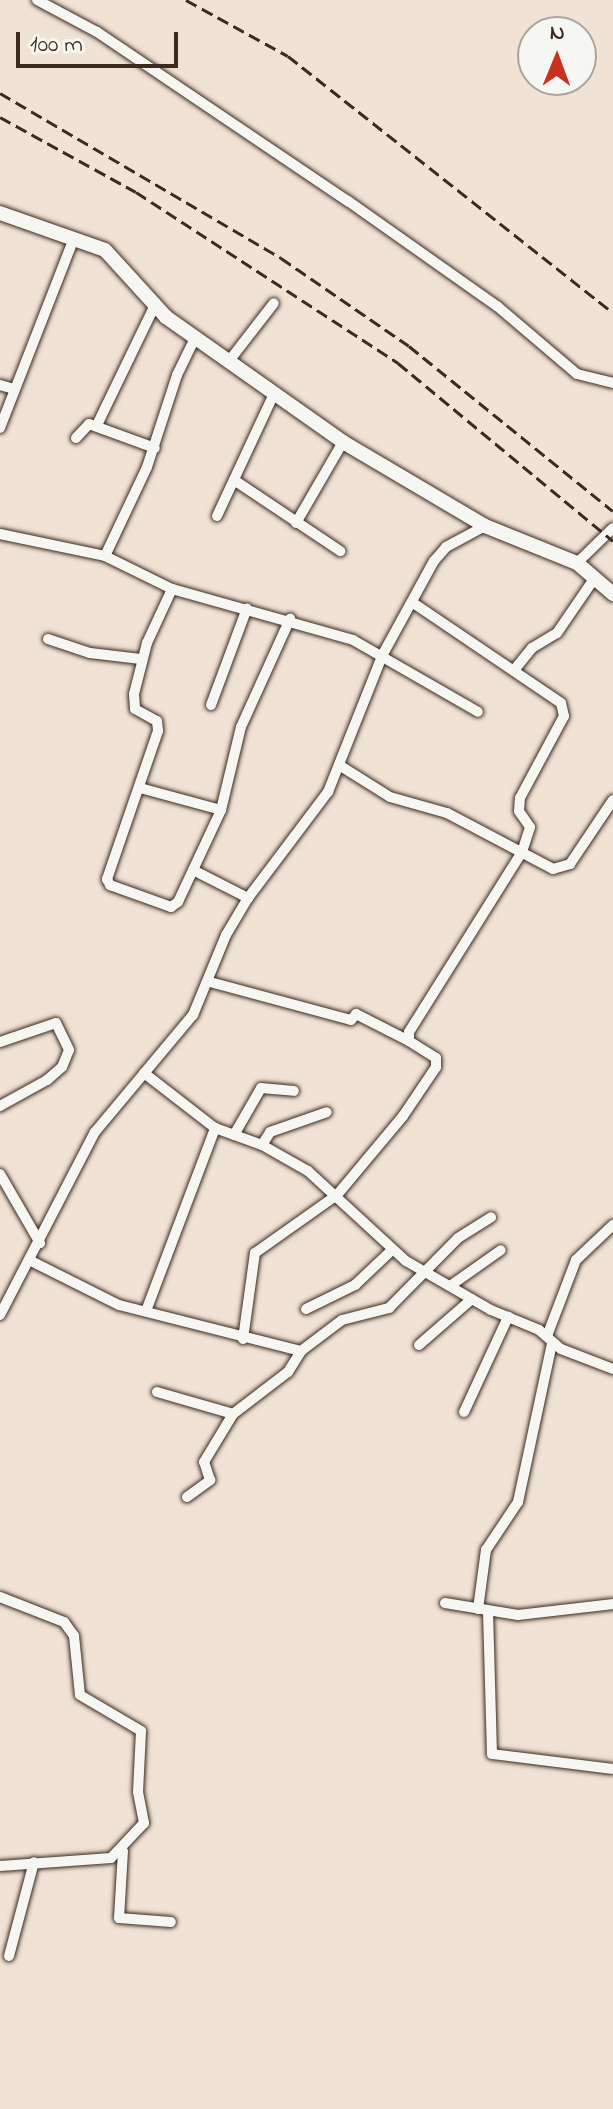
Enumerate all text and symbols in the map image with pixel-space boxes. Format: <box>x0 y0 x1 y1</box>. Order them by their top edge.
scale bar <box>20 16 182 66</box>
north arrow <box>517 16 597 96</box>
text: N <box>550 18 565 50</box>
text: 100 m <box>30 28 83 63</box>

